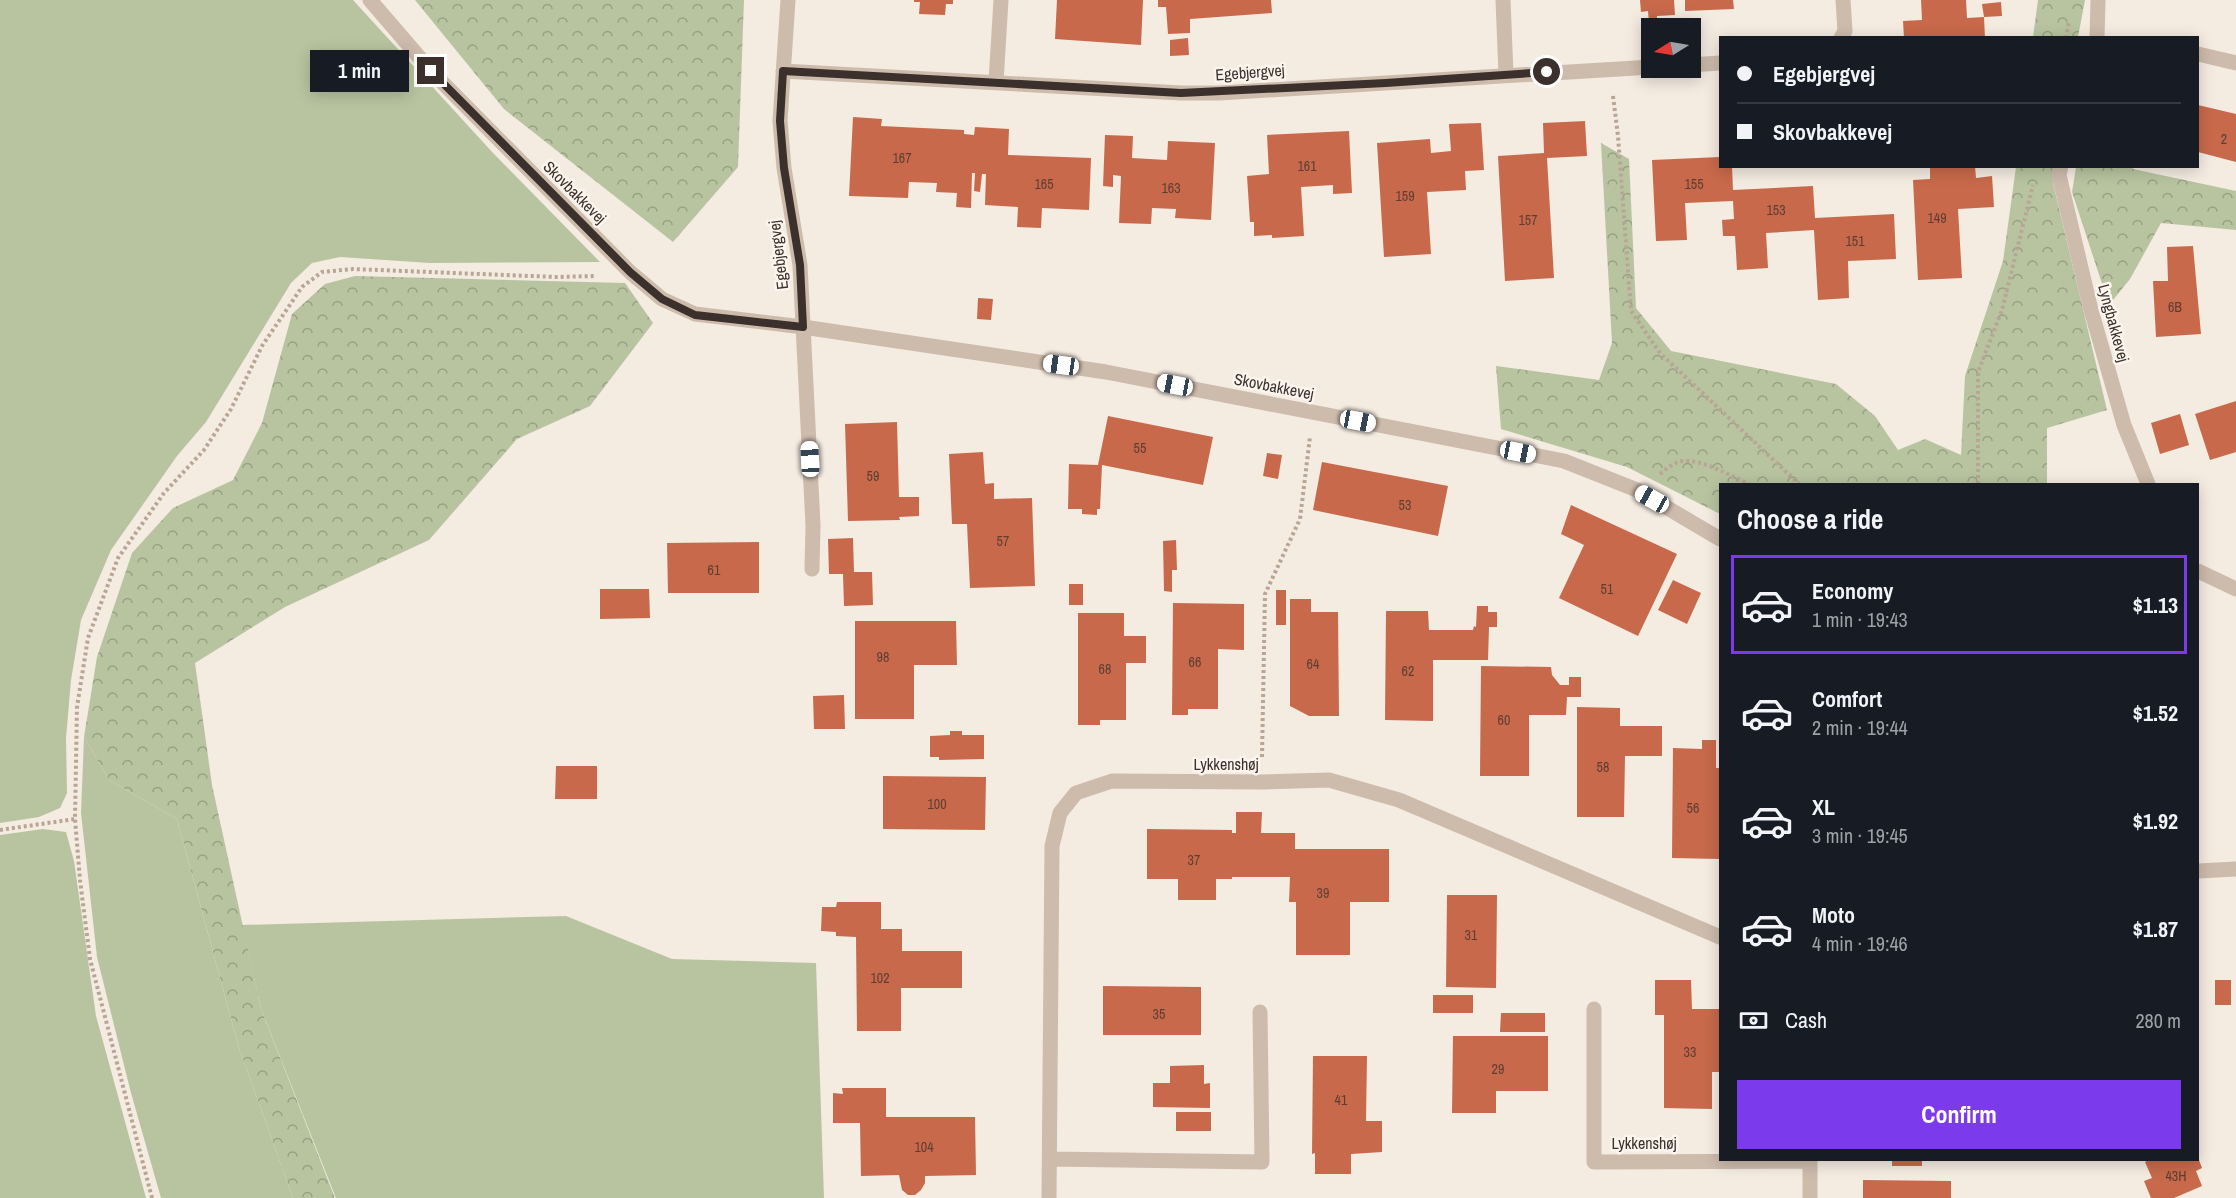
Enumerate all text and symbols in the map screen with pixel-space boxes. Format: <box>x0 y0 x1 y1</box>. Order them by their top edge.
north arrow <box>1641 18 1701 78</box>
map controls <box>1641 18 1701 78</box>
callout: 1 min <box>311 50 410 92</box>
text: 1 min <box>338 57 381 84</box>
route end <box>417 57 444 84</box>
route start <box>1533 58 1560 85</box>
street label: Egebjergvej <box>1215 59 1285 85</box>
text: Egebjergvej <box>1773 59 1875 89</box>
text: Skovbakkevej <box>1773 117 1892 147</box>
house number: 2 <box>2221 130 2227 148</box>
house number: 167 <box>892 149 912 167</box>
street label: Skovbakkevej <box>539 156 611 228</box>
house number: 161 <box>1297 157 1317 175</box>
house number: 165 <box>1034 175 1054 193</box>
house number: 155 <box>1684 175 1704 193</box>
house number: 163 <box>1161 179 1181 197</box>
house number: 159 <box>1395 187 1415 205</box>
house number: 153 <box>1766 201 1786 219</box>
house number: 149 <box>1927 209 1947 227</box>
house number: 157 <box>1518 211 1538 229</box>
street label: Egebjergvej <box>763 219 793 291</box>
house number: 151 <box>1845 232 1865 250</box>
street label: Lyngbakkevej <box>2093 282 2135 364</box>
house number: 6B <box>2168 298 2182 316</box>
car <box>1042 354 1080 376</box>
street label: Skovbakkevej <box>1232 367 1316 405</box>
car <box>1156 373 1194 397</box>
car <box>1339 409 1377 433</box>
house number: 55 <box>1134 439 1146 457</box>
car <box>1499 440 1537 464</box>
car <box>800 441 820 477</box>
house number: 59 <box>867 467 879 485</box>
car <box>1632 482 1672 516</box>
house number: 53 <box>1399 496 1411 514</box>
text: Choose a ride <box>1737 501 1883 537</box>
house number: 57 <box>997 532 1009 550</box>
house number: 61 <box>708 561 721 579</box>
text: Economy <box>1812 576 1893 606</box>
icon: car <box>1740 578 1794 632</box>
house number: 51 <box>1601 580 1614 598</box>
text: $1.13 <box>2133 590 2178 620</box>
text: 1 min · 19:43 <box>1812 606 1908 633</box>
house number: 98 <box>877 648 889 666</box>
house number: 66 <box>1189 653 1201 671</box>
house number: 64 <box>1307 655 1320 673</box>
house number: 68 <box>1099 660 1111 678</box>
house number: 62 <box>1402 662 1414 680</box>
text: Comfort <box>1812 684 1882 714</box>
icon: car <box>1740 686 1794 740</box>
text: $1.52 <box>2133 698 2178 728</box>
house number: 60 <box>1498 711 1510 729</box>
text: 2 min · 19:44 <box>1812 714 1908 741</box>
street label: Lykkenshøj <box>1193 753 1259 775</box>
house number: 58 <box>1597 758 1609 776</box>
text: XL <box>1812 792 1835 822</box>
icon: car <box>1740 794 1794 848</box>
house number: 100 <box>927 795 947 813</box>
house number: 56 <box>1687 799 1699 817</box>
text: $1.92 <box>2133 806 2178 836</box>
text: 3 min · 19:45 <box>1812 822 1908 849</box>
house number: 37 <box>1188 851 1200 869</box>
house number: 39 <box>1317 884 1329 902</box>
text: Moto <box>1812 900 1855 930</box>
icon: car <box>1740 902 1794 956</box>
text: $1.87 <box>2133 914 2178 944</box>
house number: 31 <box>1465 926 1478 944</box>
text: 4 min · 19:46 <box>1812 930 1908 957</box>
house number: 102 <box>870 969 890 987</box>
icon: cash <box>1737 1004 1770 1037</box>
house number: 35 <box>1153 1005 1165 1023</box>
text: Cash <box>1785 1005 1827 1035</box>
text: 280 m <box>2135 1007 2181 1034</box>
house number: 33 <box>1684 1043 1696 1061</box>
house number: 29 <box>1492 1060 1504 1078</box>
button: Confirm <box>1737 1080 2181 1149</box>
house number: 41 <box>1335 1091 1348 1109</box>
street label: Lykkenshøj <box>1611 1132 1677 1154</box>
house number: 104 <box>914 1138 934 1156</box>
house number: 43H <box>2165 1167 2187 1185</box>

